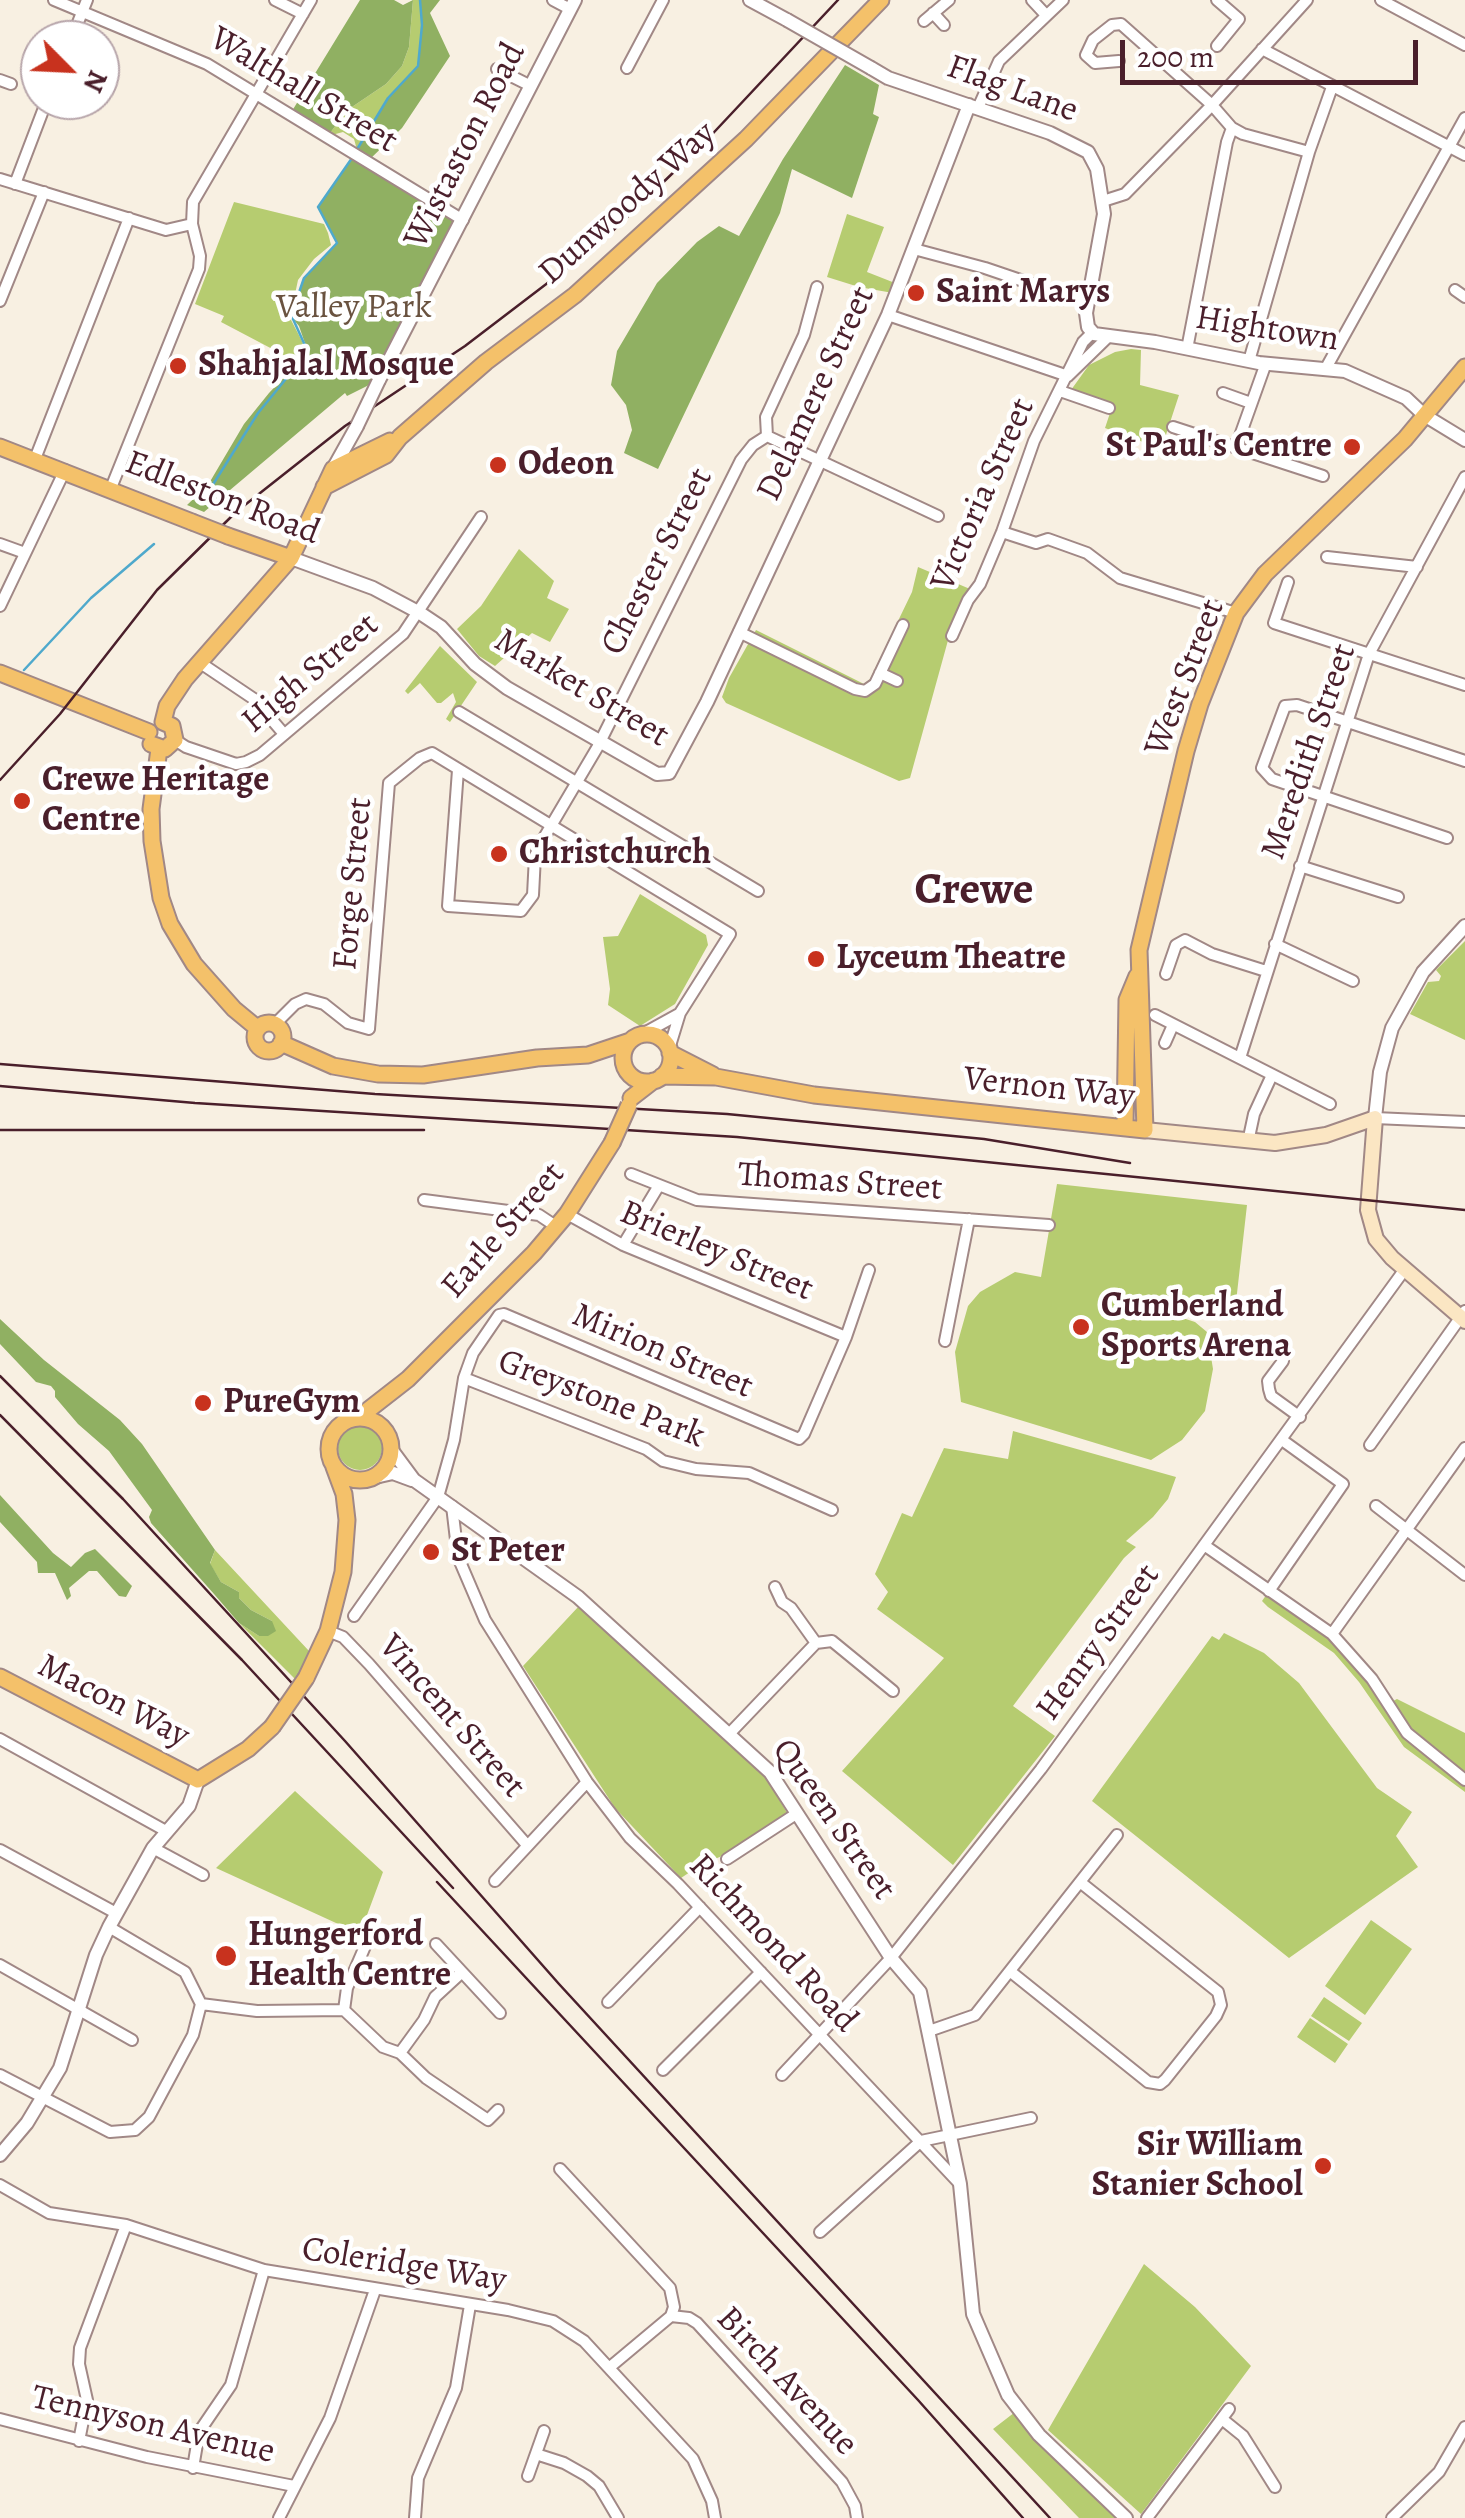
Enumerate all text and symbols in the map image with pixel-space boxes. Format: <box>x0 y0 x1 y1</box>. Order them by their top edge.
street label: Walthall Street <box>202 19 404 163</box>
north arrow <box>20 20 120 120</box>
scale bar <box>1125 20 1422 82</box>
street label: Wistaston Road <box>396 36 536 256</box>
text: 200 m <box>1137 37 1214 77</box>
street label: Flag Lane <box>941 47 1083 133</box>
text: N <box>74 64 117 98</box>
street label: Dunwoody Way <box>531 114 725 294</box>
place label: Saint Marys <box>936 272 1110 314</box>
street label: Delamere Street <box>749 280 885 508</box>
marker: Saint Marys <box>905 282 927 304</box>
park label: Valley Park <box>276 287 432 329</box>
street label: Hightown <box>1192 298 1342 362</box>
place label: Shahjalal Mosque <box>198 345 454 387</box>
marker: Shahjalal Mosque <box>167 355 189 377</box>
street label: Victoria Street <box>923 392 1045 598</box>
place label: St Paul's Centre <box>1106 426 1332 468</box>
marker: St Paul's Centre <box>1341 436 1363 458</box>
street label: Edleston Road <box>119 443 325 555</box>
place label: Odeon <box>518 444 614 486</box>
marker: Odeon <box>487 454 509 476</box>
street label: Chester Street <box>593 462 723 662</box>
street label: West Street <box>1137 594 1235 762</box>
street label: High Street <box>234 605 388 743</box>
street label: Market Street <box>486 621 676 757</box>
street label: Meredith Street <box>1253 639 1367 865</box>
place label: Crewe Heritage Centre <box>42 760 269 842</box>
marker: Crewe Heritage Centre <box>11 790 33 812</box>
street label: Forge Street <box>326 796 382 972</box>
place label: Christchurch <box>519 833 711 875</box>
marker: Christchurch <box>488 843 510 865</box>
district label: Crewe <box>914 865 1034 919</box>
place label: Lyceum Theatre <box>836 938 1066 980</box>
marker: Lyceum Theatre <box>805 948 827 970</box>
street label: Vernon Way <box>961 1059 1137 1119</box>
street label: Earle Street <box>433 1154 575 1308</box>
street label: Thomas Street <box>736 1155 944 1211</box>
street label: Brierley Street <box>613 1192 819 1312</box>
place label: Cumberland Sports Arena <box>1101 1286 1291 1368</box>
street label: Mirion Street <box>565 1295 759 1409</box>
marker: Cumberland Sports Arena <box>1070 1316 1092 1338</box>
street label: Greystone Park <box>492 1341 710 1459</box>
place label: PureGym <box>223 1382 360 1424</box>
marker: PureGym <box>192 1392 214 1414</box>
place label: St Peter <box>451 1531 565 1573</box>
marker: St Peter <box>420 1541 442 1563</box>
street label: Henry Street <box>1028 1557 1170 1729</box>
street label: Vincent Street <box>369 1627 533 1807</box>
street label: Macon Way <box>30 1646 196 1758</box>
street label: Queen Street <box>762 1731 904 1909</box>
street label: Richmond Road <box>679 1846 865 2042</box>
place label: Hungerford Health Centre <box>248 1915 451 1997</box>
marker: Hungerford Health Centre <box>213 1943 239 1969</box>
place label: Sir William Stanier School <box>1091 2125 1303 2207</box>
marker: Sir William Stanier School <box>1312 2155 1334 2177</box>
street label: Coleridge Way <box>299 2229 509 2303</box>
street label: Birch Avenue <box>706 2299 866 2465</box>
street label: Tennyson Avenue <box>28 2378 278 2474</box>

